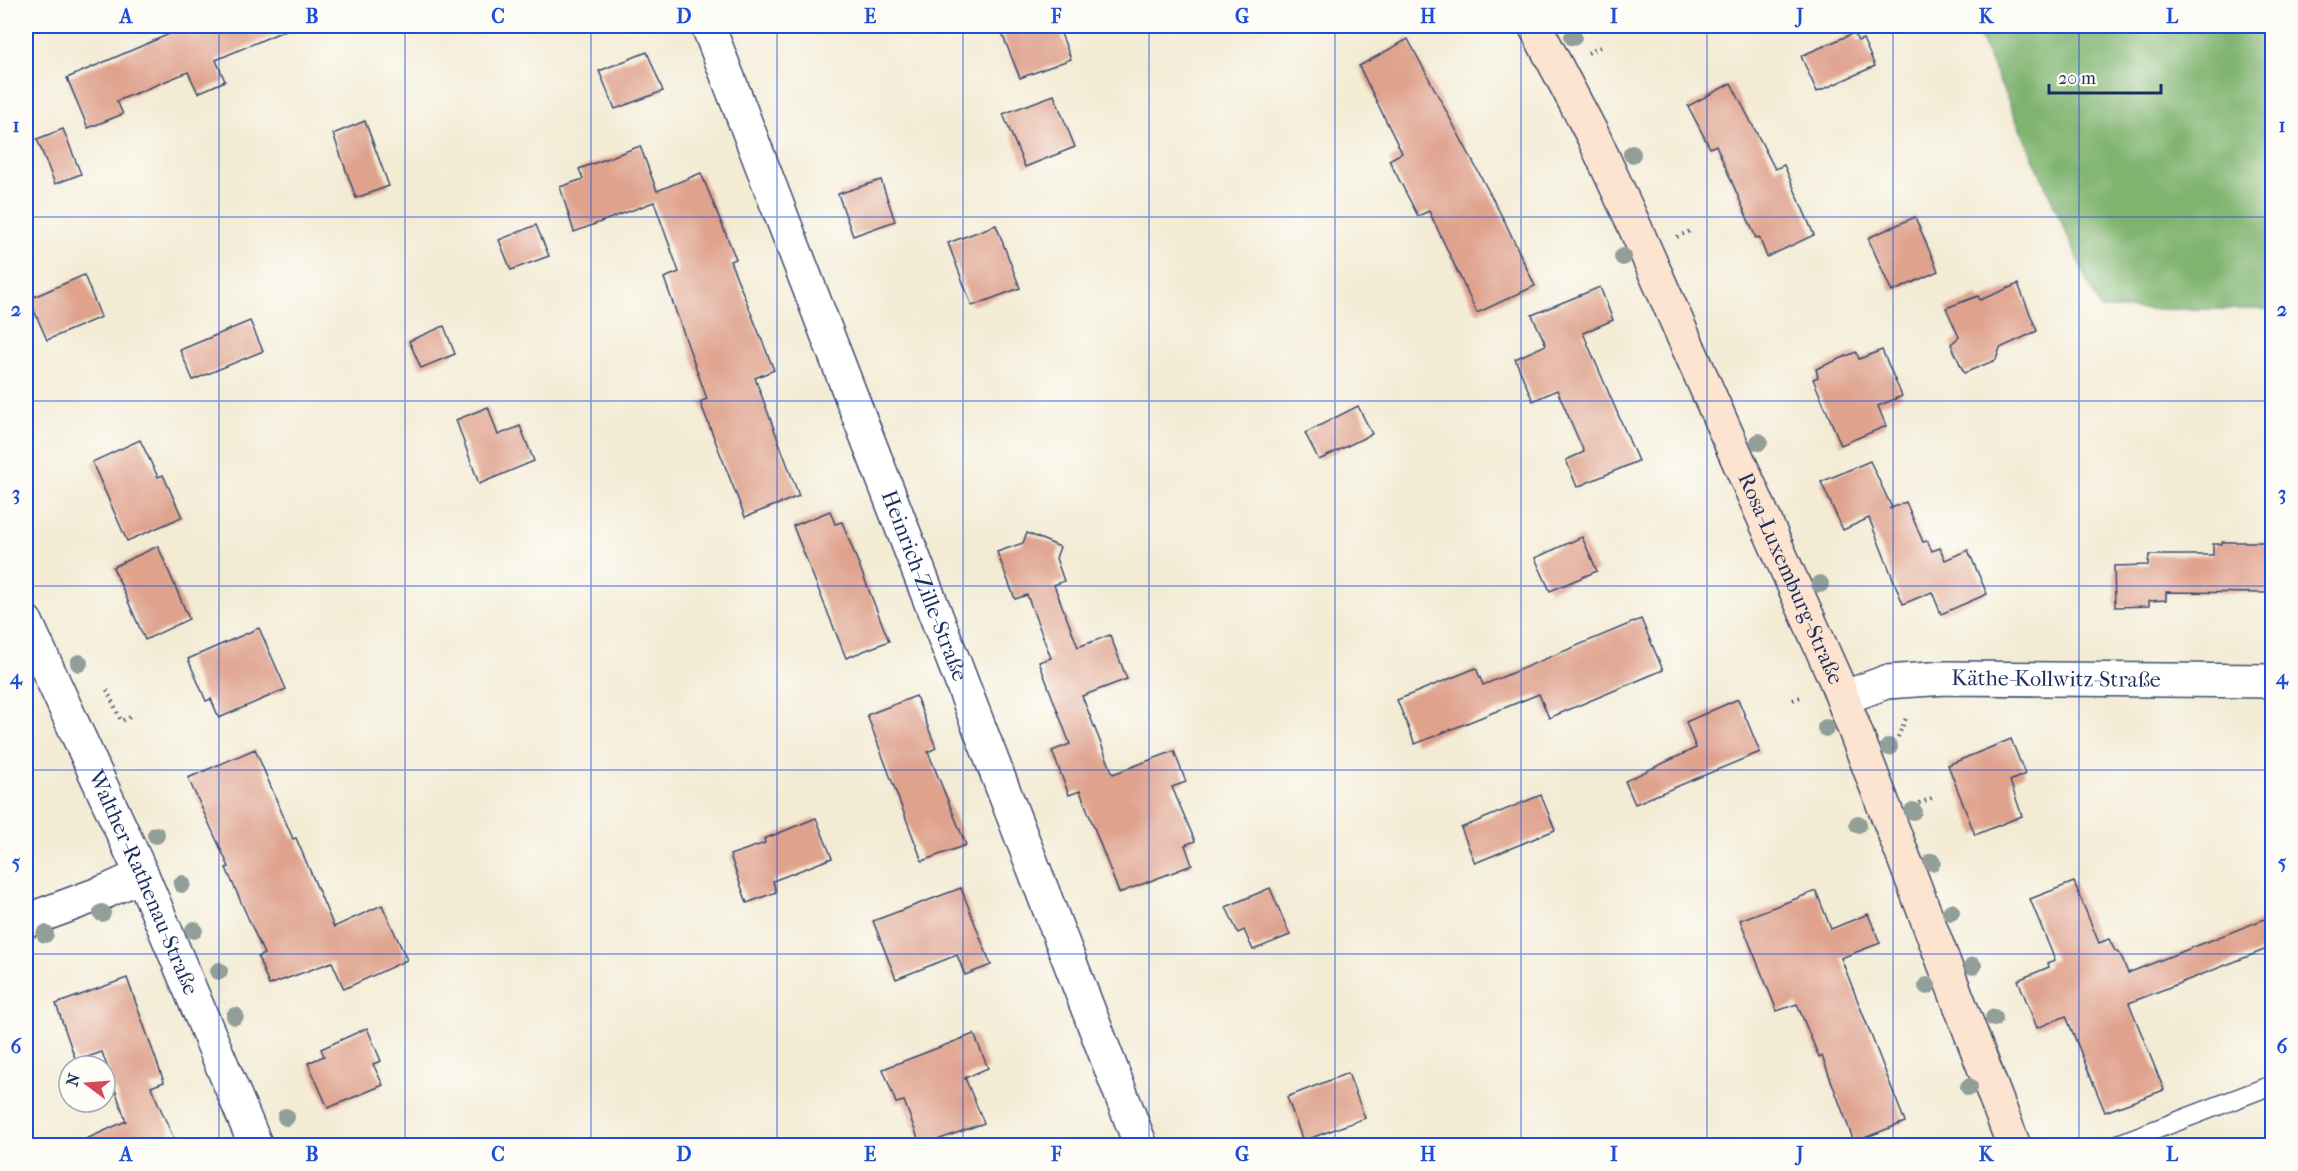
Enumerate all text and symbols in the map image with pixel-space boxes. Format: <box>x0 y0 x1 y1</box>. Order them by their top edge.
text: A <box>118 5 134 28</box>
text: B <box>305 5 319 28</box>
text: C <box>491 5 505 28</box>
text: D <box>676 5 692 28</box>
text: E <box>864 5 876 28</box>
text: F <box>1050 5 1062 28</box>
text: G <box>1235 5 1249 28</box>
text: H <box>1420 5 1436 28</box>
text: I <box>1610 5 1618 28</box>
text: J <box>1794 5 1804 28</box>
text: K <box>1979 5 1995 28</box>
text: L <box>2166 5 2179 28</box>
scale bar <box>2049 57 2162 95</box>
text: 20 m <box>2058 68 2096 89</box>
text: 1 <box>12 114 20 137</box>
text: 1 <box>2278 114 2286 137</box>
text: 2 <box>11 298 21 321</box>
text: 2 <box>2277 298 2287 321</box>
street label: Rosa-Luxemburg-Straße <box>1732 469 1849 689</box>
text: 3 <box>12 482 20 505</box>
text: 3 <box>2278 482 2286 505</box>
street label: Heinrich-Zille-Straße <box>876 486 973 685</box>
street label: Käthe-Kollwitz-Straße <box>1951 665 2161 693</box>
text: 4 <box>9 666 23 690</box>
text: 4 <box>2275 666 2289 690</box>
street label: Walther-Rathenau-Straße <box>82 765 204 999</box>
text: 5 <box>12 851 21 874</box>
text: 5 <box>2278 851 2287 874</box>
text: 6 <box>11 1035 23 1058</box>
text: 6 <box>2277 1035 2289 1058</box>
north arrow <box>57 1054 117 1114</box>
text: N <box>62 1071 84 1088</box>
text: A <box>118 1143 134 1166</box>
text: B <box>305 1143 319 1166</box>
text: C <box>491 1143 505 1166</box>
text: D <box>676 1143 692 1166</box>
text: E <box>864 1143 876 1166</box>
text: F <box>1050 1143 1062 1166</box>
text: G <box>1235 1143 1249 1166</box>
text: H <box>1420 1143 1436 1166</box>
text: I <box>1610 1143 1618 1166</box>
text: J <box>1794 1143 1804 1166</box>
text: K <box>1979 1143 1995 1166</box>
text: L <box>2166 1143 2179 1166</box>

